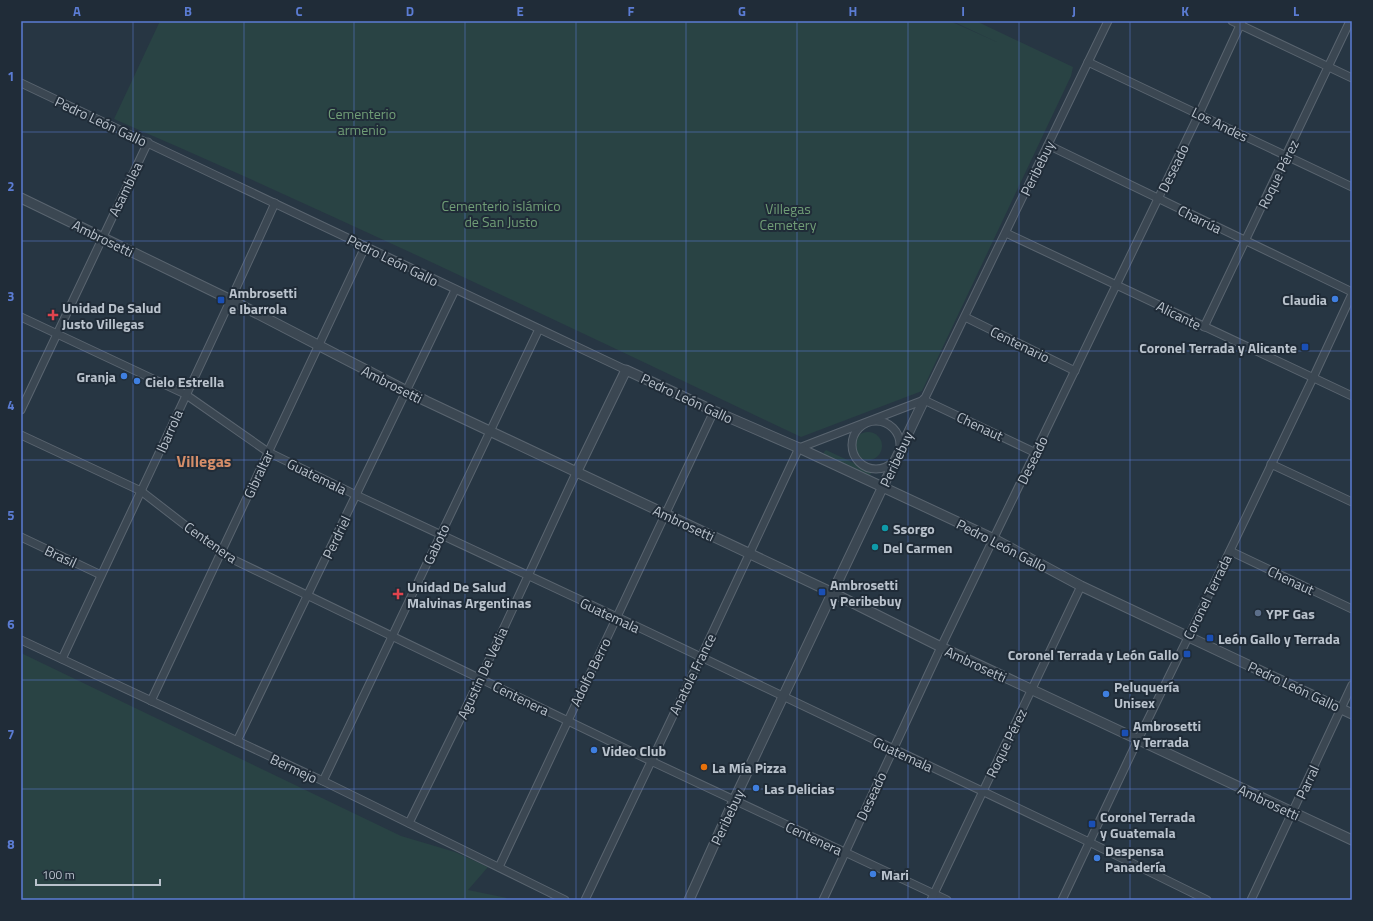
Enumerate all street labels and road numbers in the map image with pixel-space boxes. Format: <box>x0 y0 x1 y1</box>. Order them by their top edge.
street label: Pedro León Gallo <box>52 91 150 151</box>
street label: Los Andes <box>1188 101 1252 147</box>
street label: Roque Pérez <box>1252 136 1304 212</box>
street label: Peribebuy <box>1015 137 1060 199</box>
street label: Deseado <box>1152 140 1194 196</box>
street label: Asamblea <box>103 158 147 220</box>
street label: Charrúa <box>1175 199 1225 239</box>
street label: Ambrosetti <box>69 214 137 262</box>
street label: Pedro León Gallo <box>344 229 442 291</box>
street label: Alicante <box>1153 295 1205 335</box>
street label: Centenario <box>987 321 1053 367</box>
street label: Ambrosetti <box>358 360 426 408</box>
street label: Pedro León Gallo <box>638 368 736 428</box>
street label: Ibarrola <box>150 406 188 456</box>
street label: Chenaut <box>953 406 1007 446</box>
street label: Peribebuy <box>874 428 918 490</box>
street label: Deseado <box>1011 432 1053 488</box>
street label: Gibraltar <box>238 446 278 502</box>
street label: Guatemala <box>284 453 350 499</box>
street label: Ambrosetti <box>650 500 718 546</box>
street label: Perdriel <box>317 512 355 562</box>
street label: Pedro León Gallo <box>953 513 1051 577</box>
street label: Centenera <box>180 516 242 568</box>
street label: Gaboto <box>417 520 455 568</box>
street label: Brasil <box>41 539 81 573</box>
street label: Coronel Terrada <box>1177 551 1237 643</box>
street label: Chenaut <box>1264 560 1318 600</box>
street label: Guatemala <box>577 592 643 638</box>
street label: Agustín De Vedia <box>451 624 513 722</box>
street label: Anatole France <box>663 630 721 718</box>
street label: Adolfo Berro <box>564 634 616 710</box>
street label: Ambrosetti <box>942 641 1010 687</box>
street label: Pedro León Gallo <box>1245 656 1343 716</box>
street label: Centenera <box>489 675 553 721</box>
street label: Roque Pérez <box>980 705 1032 781</box>
street label: Guatemala <box>870 731 936 777</box>
street label: Bermejo <box>267 748 321 788</box>
street label: Parral <box>1290 762 1324 802</box>
street label: Deseado <box>851 768 891 824</box>
street label: Ambrosetti <box>1235 779 1303 825</box>
street label: Peribebuy <box>705 786 749 848</box>
street label: Centenera <box>782 816 846 860</box>

